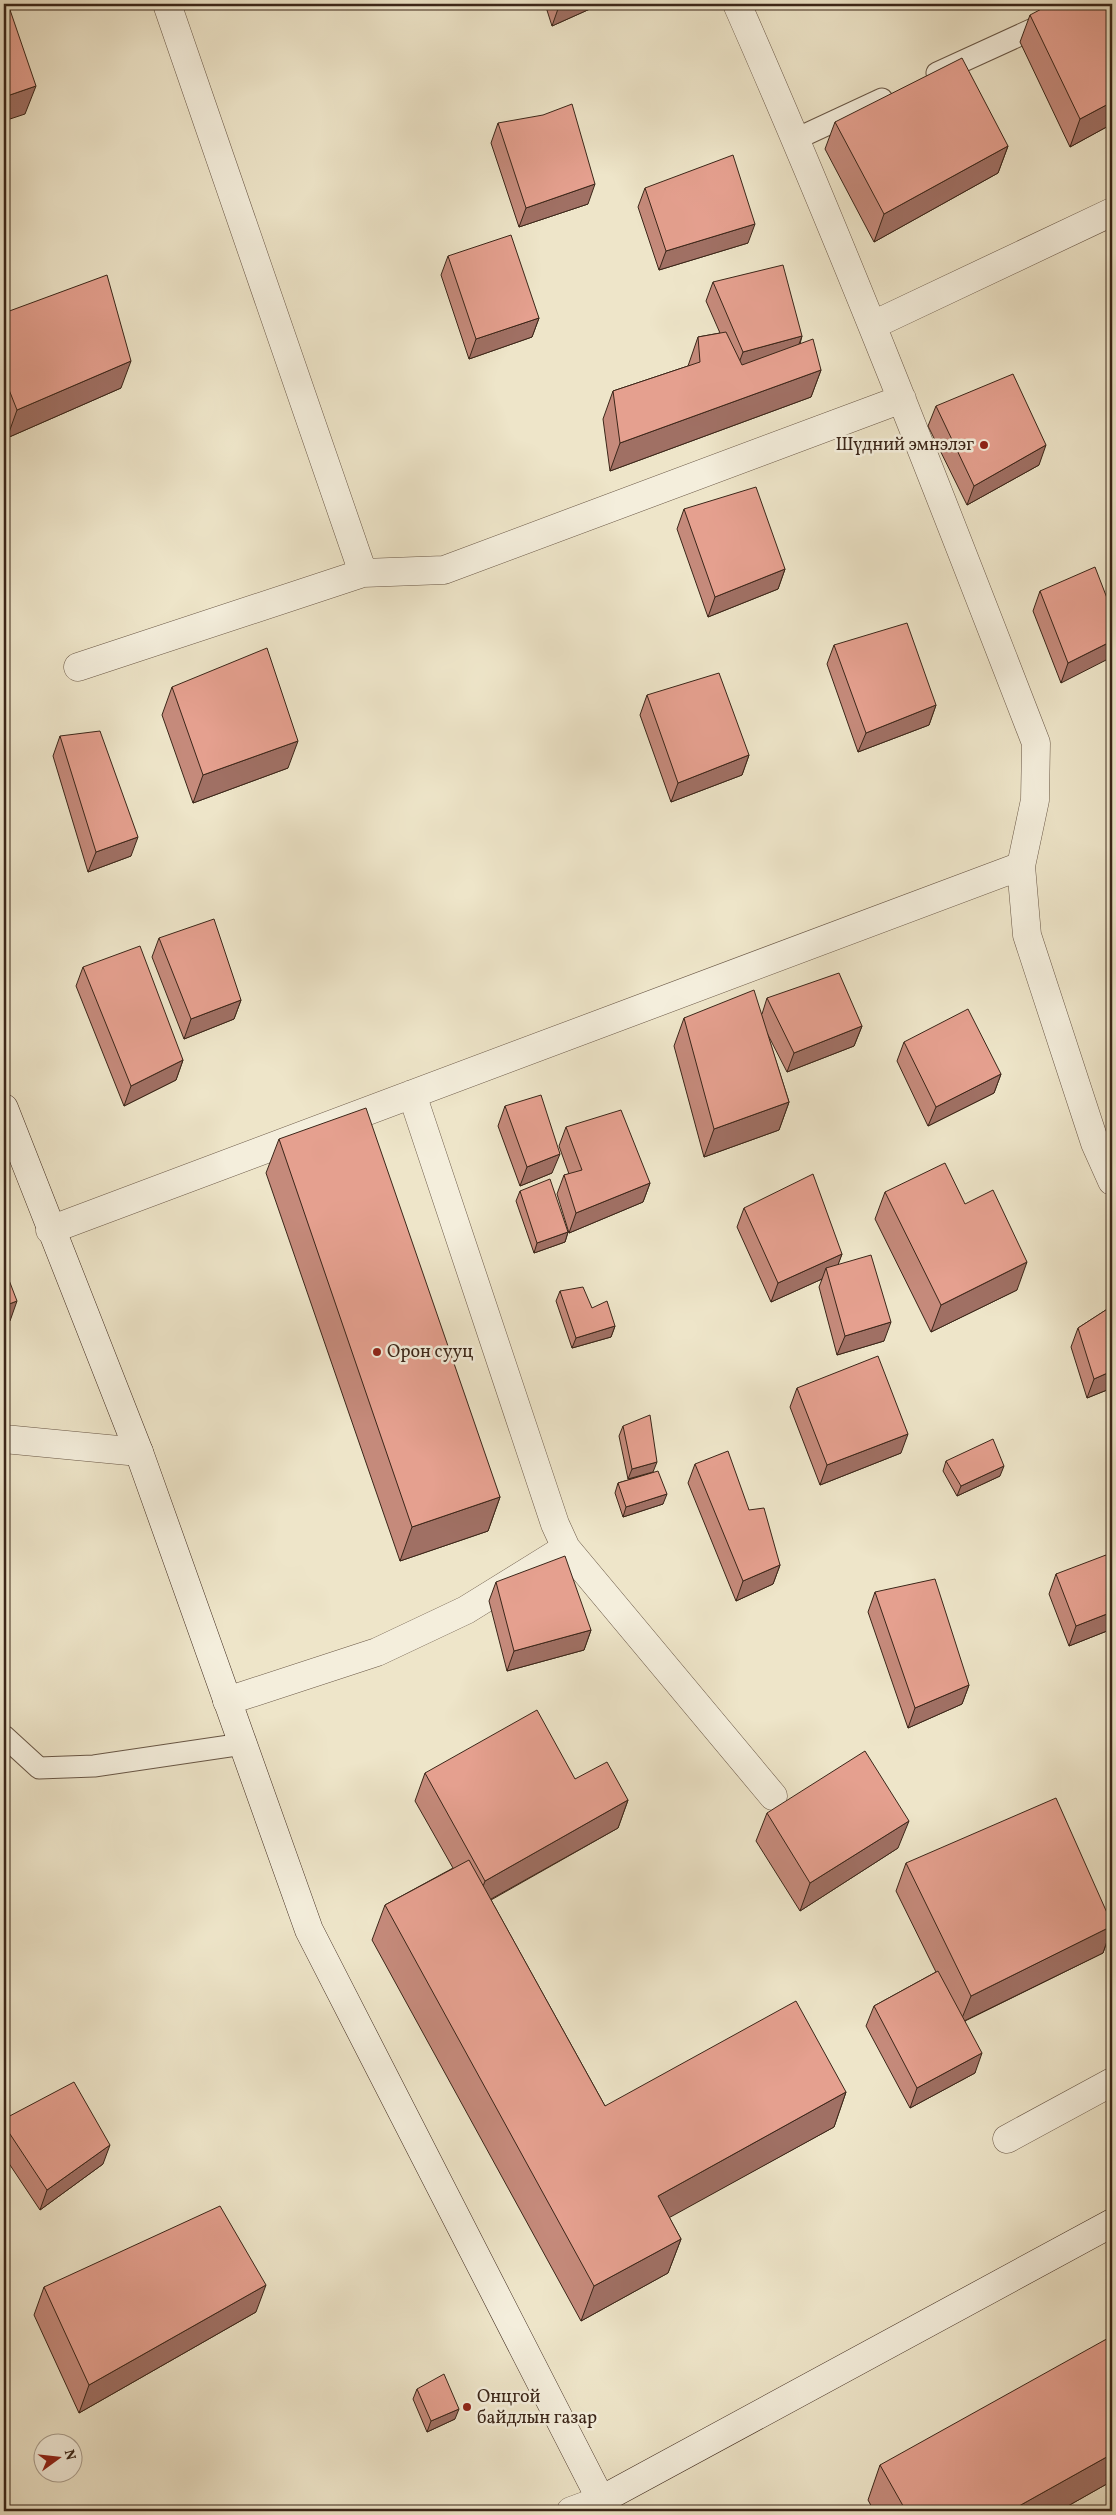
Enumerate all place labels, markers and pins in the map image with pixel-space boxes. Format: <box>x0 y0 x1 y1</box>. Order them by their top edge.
place label: Шүдний эмнэлэг <box>835 433 974 458</box>
marker: Шүдний эмнэлэг <box>978 439 990 451</box>
place label: Орон сууц <box>387 1340 473 1365</box>
marker: Орон сууц <box>371 1346 383 1358</box>
place label: Онцгой байдлын газар <box>477 2385 597 2431</box>
marker: Онцгой байдлын газар <box>461 2401 473 2413</box>

